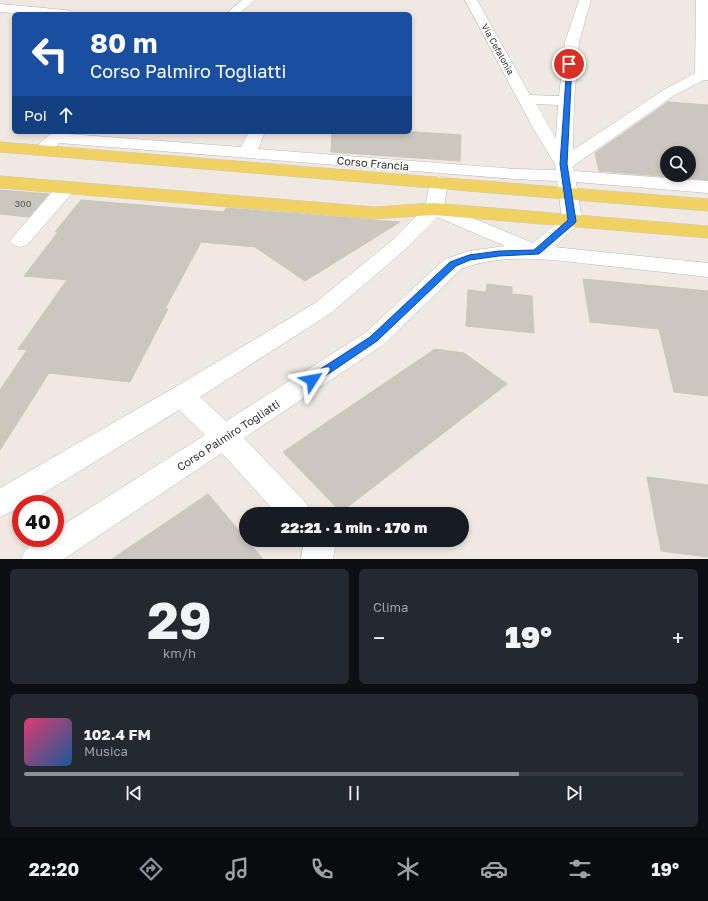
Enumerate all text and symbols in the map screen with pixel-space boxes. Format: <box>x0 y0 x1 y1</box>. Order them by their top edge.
street label: Via Cefalonia <box>480 22 516 76</box>
text: 80 m <box>90 26 158 59</box>
icon: left <box>24 28 76 80</box>
pin <box>552 47 586 81</box>
icon: arrive <box>558 53 580 75</box>
text: Corso Palmiro Togliatti <box>90 60 286 82</box>
icon: ahead <box>55 104 77 126</box>
text: Poi <box>24 106 47 124</box>
map controls <box>660 146 696 182</box>
button: search <box>660 146 696 182</box>
street label: Corso Francia <box>336 153 410 173</box>
house number: 300 <box>15 198 32 209</box>
position arrow <box>291 359 333 401</box>
street label: Corso Palmiro Togliatti <box>174 397 282 473</box>
speed limit sign: 40 <box>12 495 64 547</box>
text: 22:21 · 1 min · 170 m <box>281 518 427 536</box>
text: 29 <box>147 588 212 650</box>
text: Clima <box>373 599 408 615</box>
text: 19° <box>505 619 552 655</box>
text: − <box>373 624 385 651</box>
text: + <box>672 624 684 651</box>
text: km/h <box>163 645 196 661</box>
text: 102.4 FM <box>84 725 151 743</box>
text: Musica <box>84 743 128 759</box>
icon: previous <box>123 782 145 804</box>
icon: pause <box>343 782 365 804</box>
icon: next <box>563 782 585 804</box>
icon: directions <box>137 855 165 883</box>
icon: music <box>223 855 251 883</box>
icon: phone <box>308 855 336 883</box>
icon: climate <box>394 855 422 883</box>
icon: car <box>480 855 508 883</box>
icon: filters <box>566 855 594 883</box>
text: 22:20 <box>29 858 79 880</box>
text: 19° <box>651 858 679 880</box>

